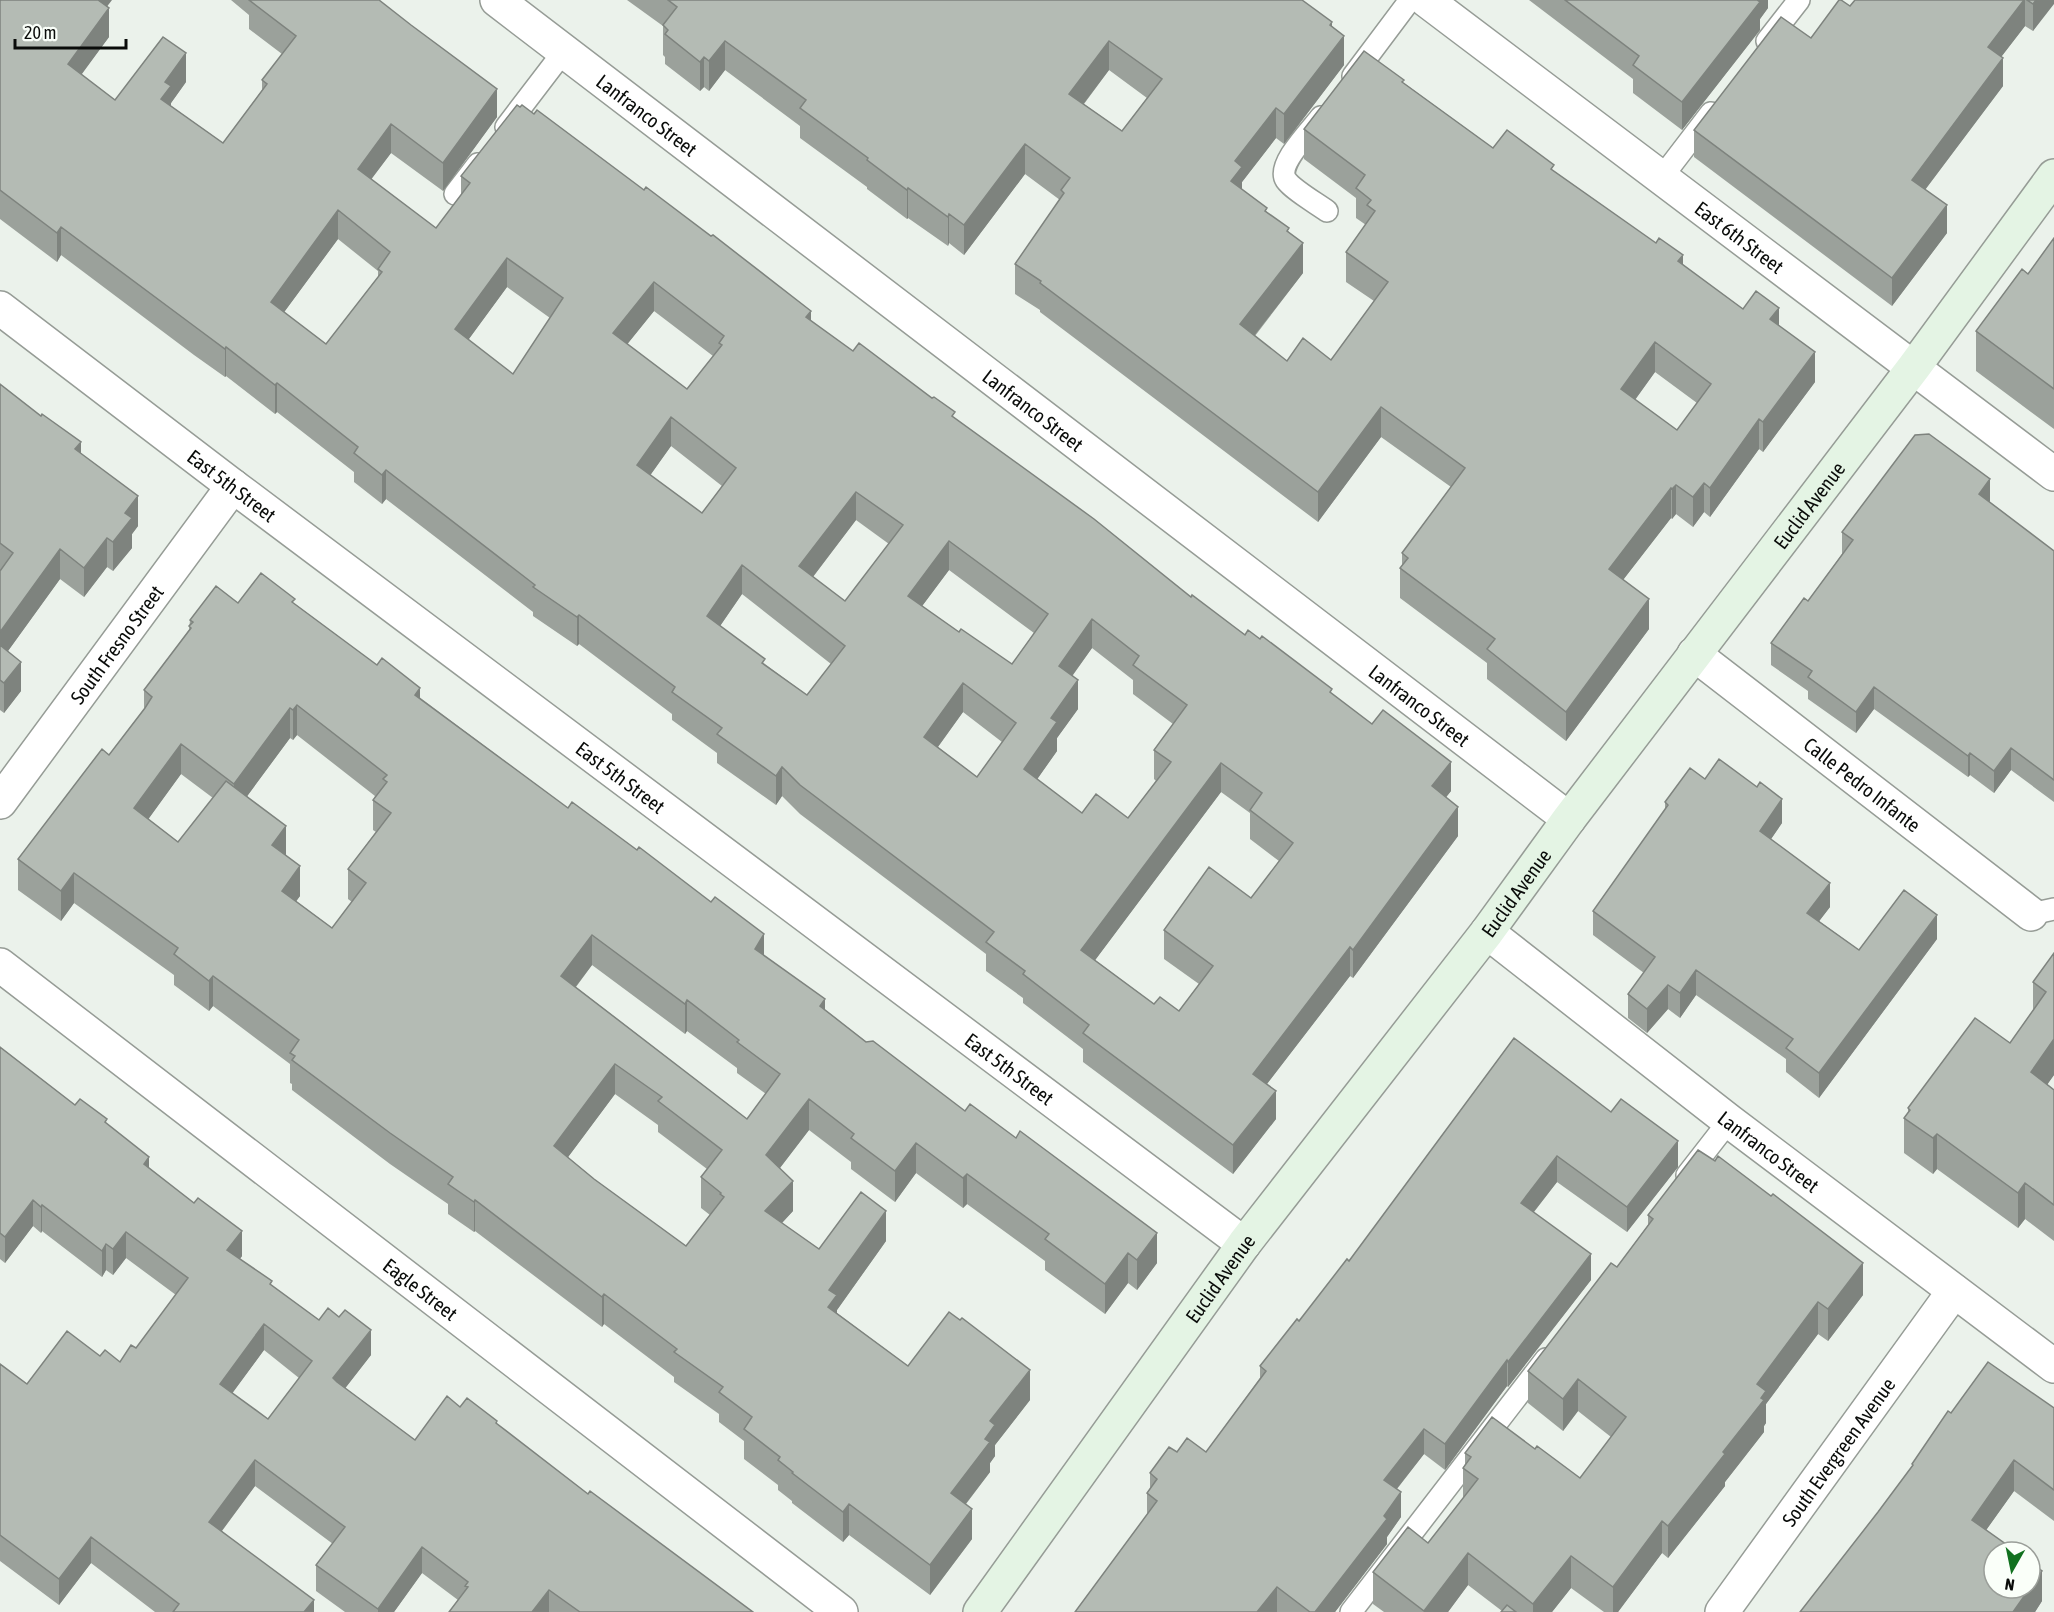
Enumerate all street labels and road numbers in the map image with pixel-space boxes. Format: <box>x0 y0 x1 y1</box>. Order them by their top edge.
street label: Lanfranco Street <box>592 69 702 161</box>
street label: East 6th Street <box>1691 196 1789 278</box>
street label: Lanfranco Street <box>979 364 1088 456</box>
street label: East 5th Street <box>183 444 281 526</box>
street label: Euclid Avenue <box>1768 457 1849 553</box>
street label: South Fresno Street <box>65 580 168 708</box>
street label: Lanfranco Street <box>1365 659 1475 751</box>
street label: Calle Pedro Infante <box>1800 732 1925 836</box>
street label: East 5th Street <box>572 736 670 818</box>
street label: Euclid Avenue <box>1476 844 1555 941</box>
street label: East 5th Street <box>961 1028 1059 1109</box>
street label: Lanfranco Street <box>1714 1106 1824 1197</box>
street label: Euclid Avenue <box>1180 1229 1259 1327</box>
street label: Eagle Street <box>379 1253 463 1325</box>
street label: South Evergreen Avenue <box>1777 1373 1899 1530</box>

